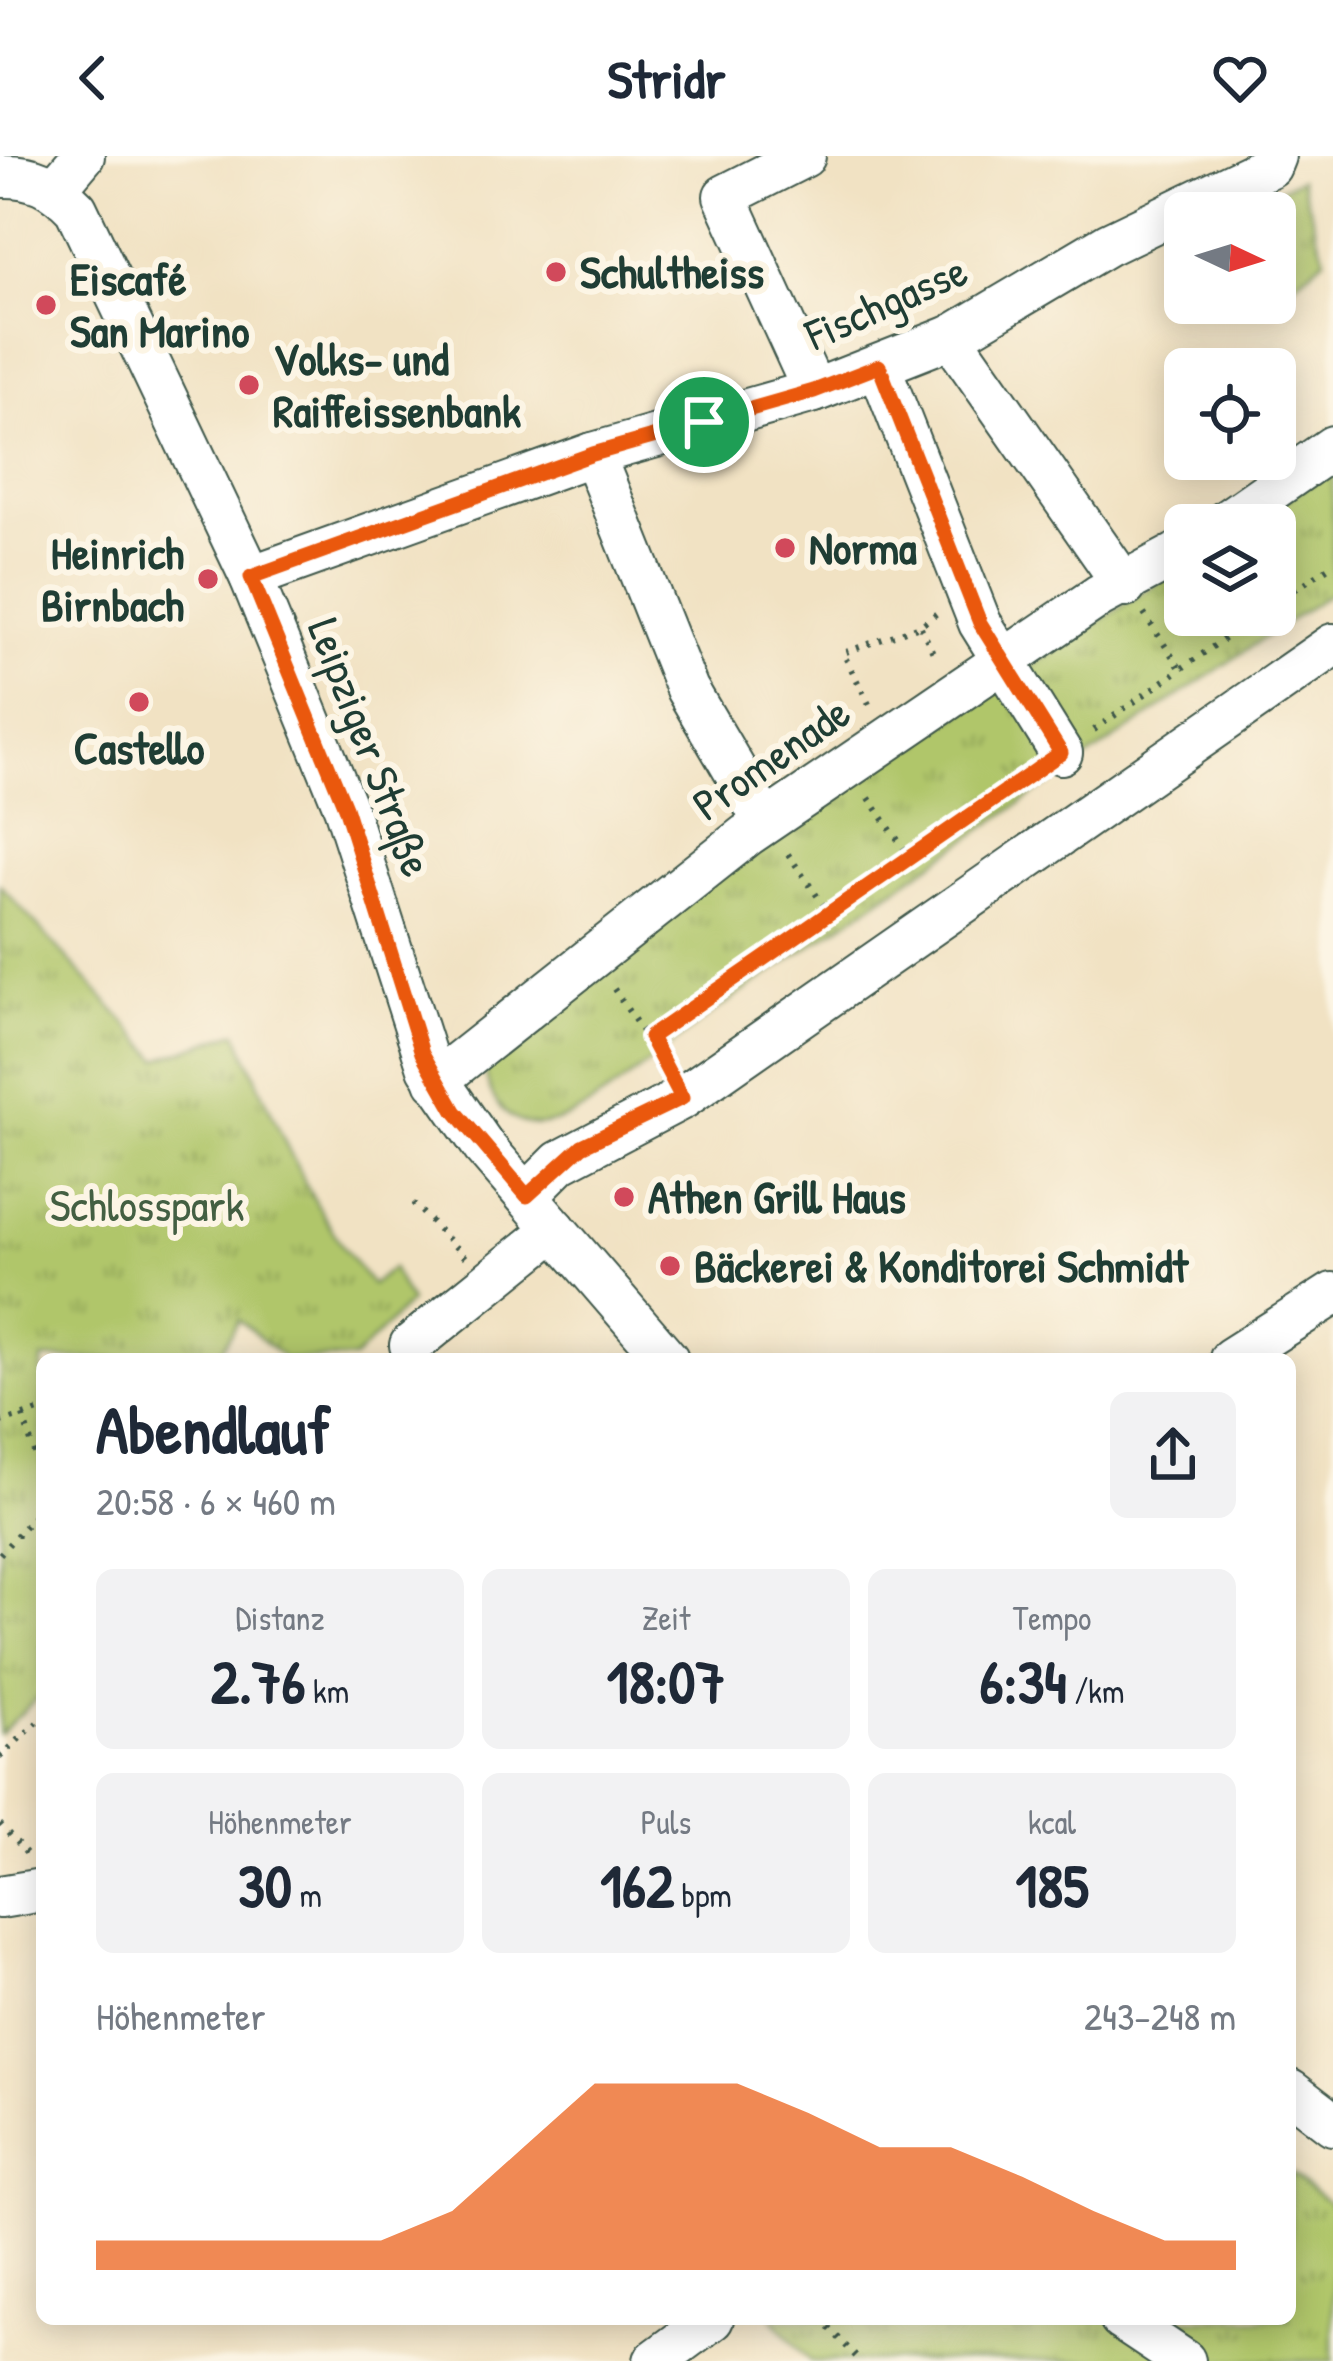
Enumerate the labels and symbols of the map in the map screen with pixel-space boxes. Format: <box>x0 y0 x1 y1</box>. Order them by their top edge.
north arrow <box>1164 192 1296 324</box>
street label: Fischgasse <box>794 239 976 365</box>
place label: Schultheiss <box>580 241 764 302</box>
place label: Eiscafé San Marino <box>70 248 249 361</box>
marker: Schultheiss <box>543 259 569 285</box>
marker: Eiscafé San Marino <box>33 292 59 318</box>
place label: Volks- und Raiffeissenbank <box>273 328 521 441</box>
pin <box>653 371 755 473</box>
marker: Volks- und Raiffeissenbank <box>236 372 262 398</box>
place label: Norma <box>809 517 917 578</box>
place label: Heinrich Birnbach <box>41 522 184 635</box>
marker: Norma <box>772 535 798 561</box>
marker: Heinrich Birnbach <box>195 566 221 592</box>
street label: Leipziger Straße <box>294 609 449 885</box>
street label: Promenade <box>680 681 862 834</box>
marker: Castello <box>126 689 152 715</box>
place label: Castello <box>74 717 204 778</box>
place label: Athen Grill Haus <box>648 1166 906 1227</box>
park label: Schlosspark <box>50 1174 244 1235</box>
marker: Athen Grill Haus <box>611 1184 637 1210</box>
place label: Bäckerei & Konditorei Schmidt <box>694 1235 1190 1296</box>
marker: Bäckerei & Konditorei Schmidt <box>657 1253 683 1279</box>

